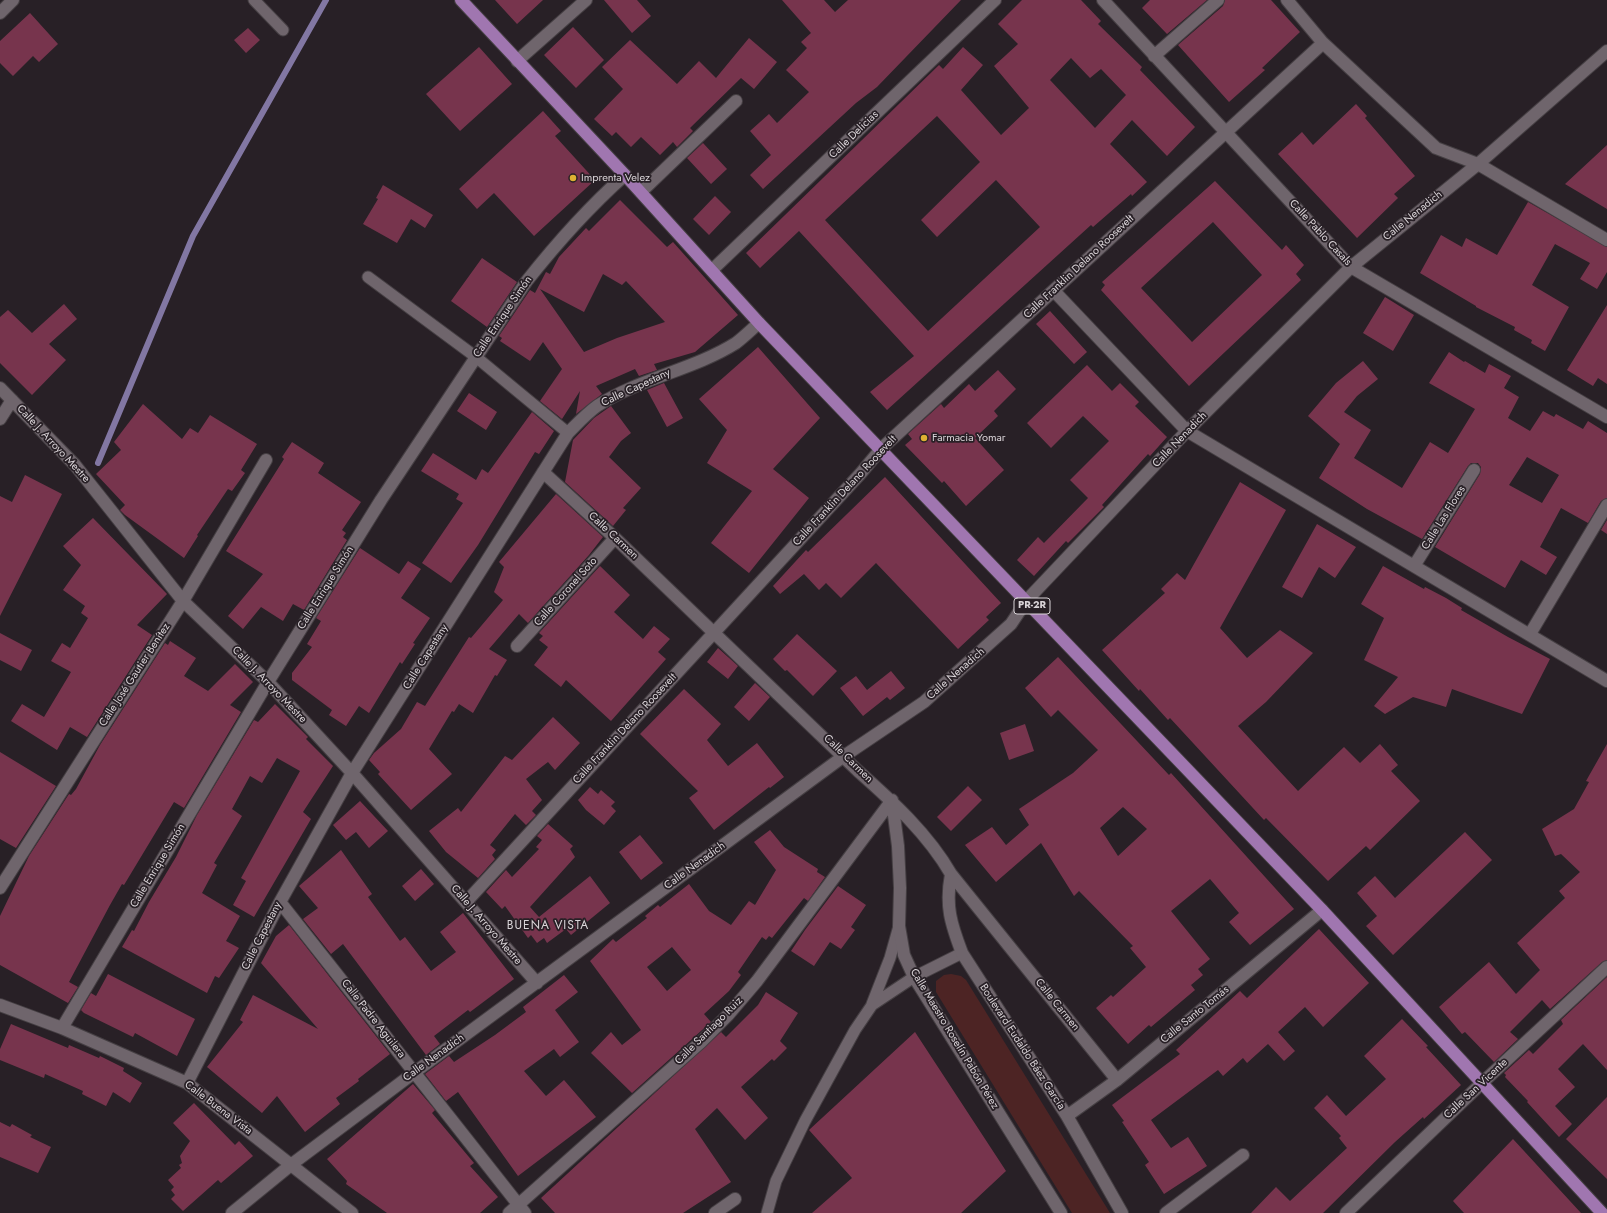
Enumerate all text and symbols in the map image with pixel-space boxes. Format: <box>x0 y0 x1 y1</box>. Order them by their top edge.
street label: Calle Delicias <box>827 108 881 162</box>
place label: Imprenta Velez <box>581 171 650 185</box>
marker: Imprenta Velez <box>568 173 578 183</box>
street label: Calle Nenadich <box>1381 188 1445 244</box>
street label: Calle Pablo Casals <box>1286 197 1354 269</box>
street label: Calle Franklin Delano Roosevelt <box>1021 212 1137 322</box>
street label: Calle Enrique Simón <box>471 274 535 360</box>
street label: Calle Capestany <box>599 366 673 410</box>
street label: Calle J. Arroyo Mestre <box>14 402 92 486</box>
street label: Calle Nenadich <box>1150 409 1210 471</box>
place label: Farmacia Yomar <box>932 431 1006 445</box>
street label: Calle Franklin Delano Roosevelt <box>790 433 900 549</box>
marker: Farmacia Yomar <box>919 433 929 443</box>
street label: Calle Las Flores <box>1419 484 1469 552</box>
street label: Calle Carmen <box>585 510 641 562</box>
street label: Calle Enrique Simón <box>295 544 357 632</box>
street label: Calle Coronel Soto <box>532 555 600 629</box>
road number: PR-2R <box>1014 598 1050 614</box>
street label: Calle José Gautier Benítez <box>97 621 173 729</box>
street label: Calle Capestany <box>401 622 451 692</box>
street label: Calle J. Arroyo Mestre <box>229 644 309 726</box>
street label: Calle Nenadich <box>924 645 988 703</box>
street label: Calle Franklin Delano Roosevelt <box>570 671 680 787</box>
street label: Calle Carmen <box>821 732 875 786</box>
street label: Calle Enrique Simón <box>128 822 188 910</box>
street label: Calle Nenadich <box>662 839 728 893</box>
street label: Calle J. Arroyo Mestre <box>448 882 524 968</box>
street label: Calle Capestany <box>239 900 285 972</box>
district label: BUENA VISTA <box>507 919 589 933</box>
street label: Calle Maestro Roselín Pabón Pérez <box>907 966 1001 1112</box>
street label: Calle Carmen <box>1032 976 1082 1034</box>
street label: Calle Padre Aguilera <box>338 977 408 1061</box>
street label: Boulevard Eudaldo Báez García <box>976 982 1068 1112</box>
street label: Calle Santo Tomás <box>1158 983 1232 1047</box>
street label: Calle Santiago Ruiz <box>672 994 746 1068</box>
street label: Calle Nenadich <box>401 1031 467 1085</box>
street label: Calle San Vicente <box>1441 1056 1511 1122</box>
street label: Calle Buena Vista <box>182 1078 254 1138</box>

